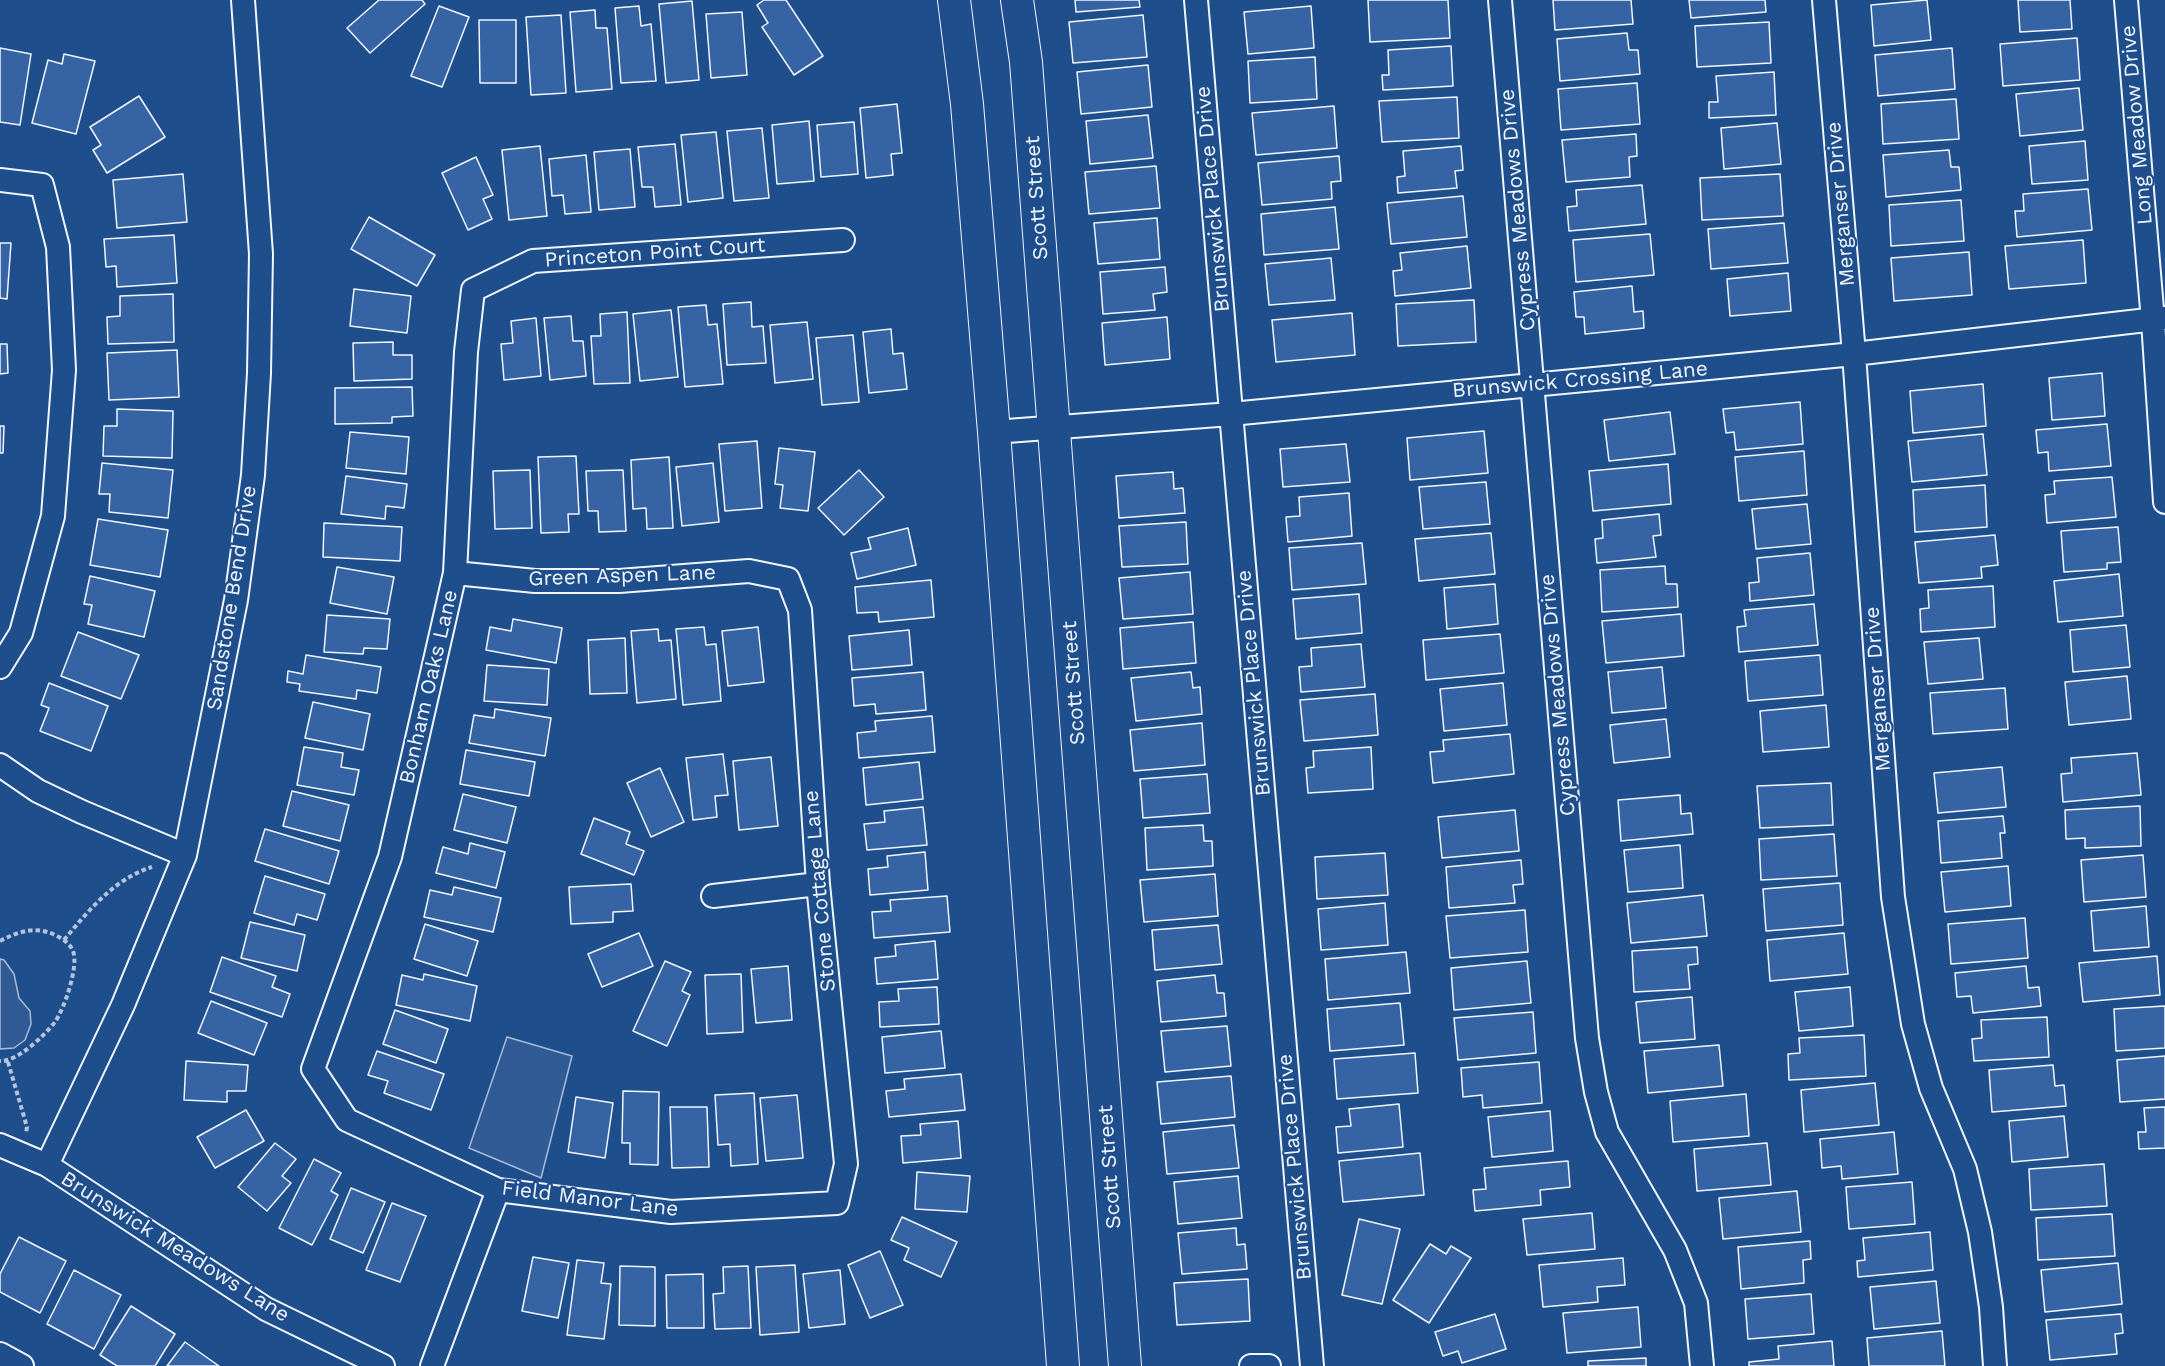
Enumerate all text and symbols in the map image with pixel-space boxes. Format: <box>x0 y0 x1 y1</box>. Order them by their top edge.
street label: Long Meadow Drive <box>2116 24 2158 226</box>
street label: Brunswick Place Drive <box>1191 85 1235 313</box>
street label: Cypress Meadows Drive <box>1495 88 1541 332</box>
street label: Merganser Drive <box>1821 121 1861 287</box>
street label: Scott Street <box>1020 135 1054 261</box>
street label: Princeton Point Court <box>544 233 766 273</box>
street label: Brunswick Crossing Lane <box>1451 356 1709 404</box>
street label: Sandstone Bend Drive <box>202 484 262 712</box>
street label: Green Aspen Lane <box>528 560 716 592</box>
street label: Brunswick Place Drive <box>1232 569 1276 797</box>
street label: Cypress Meadows Drive <box>1535 573 1581 817</box>
street label: Bonham Oaks Lane <box>394 587 464 787</box>
street label: Merganser Drive <box>1860 606 1896 772</box>
street label: Scott Street <box>1057 620 1091 746</box>
street label: Stone Cottage Lane <box>799 789 841 993</box>
street label: Brunswick Place Drive <box>1273 1053 1317 1281</box>
street label: Scott Street <box>1093 1104 1127 1230</box>
street label: Brunswick Meadows Lane <box>56 1166 294 1328</box>
street label: Field Manor Lane <box>500 1176 680 1222</box>

